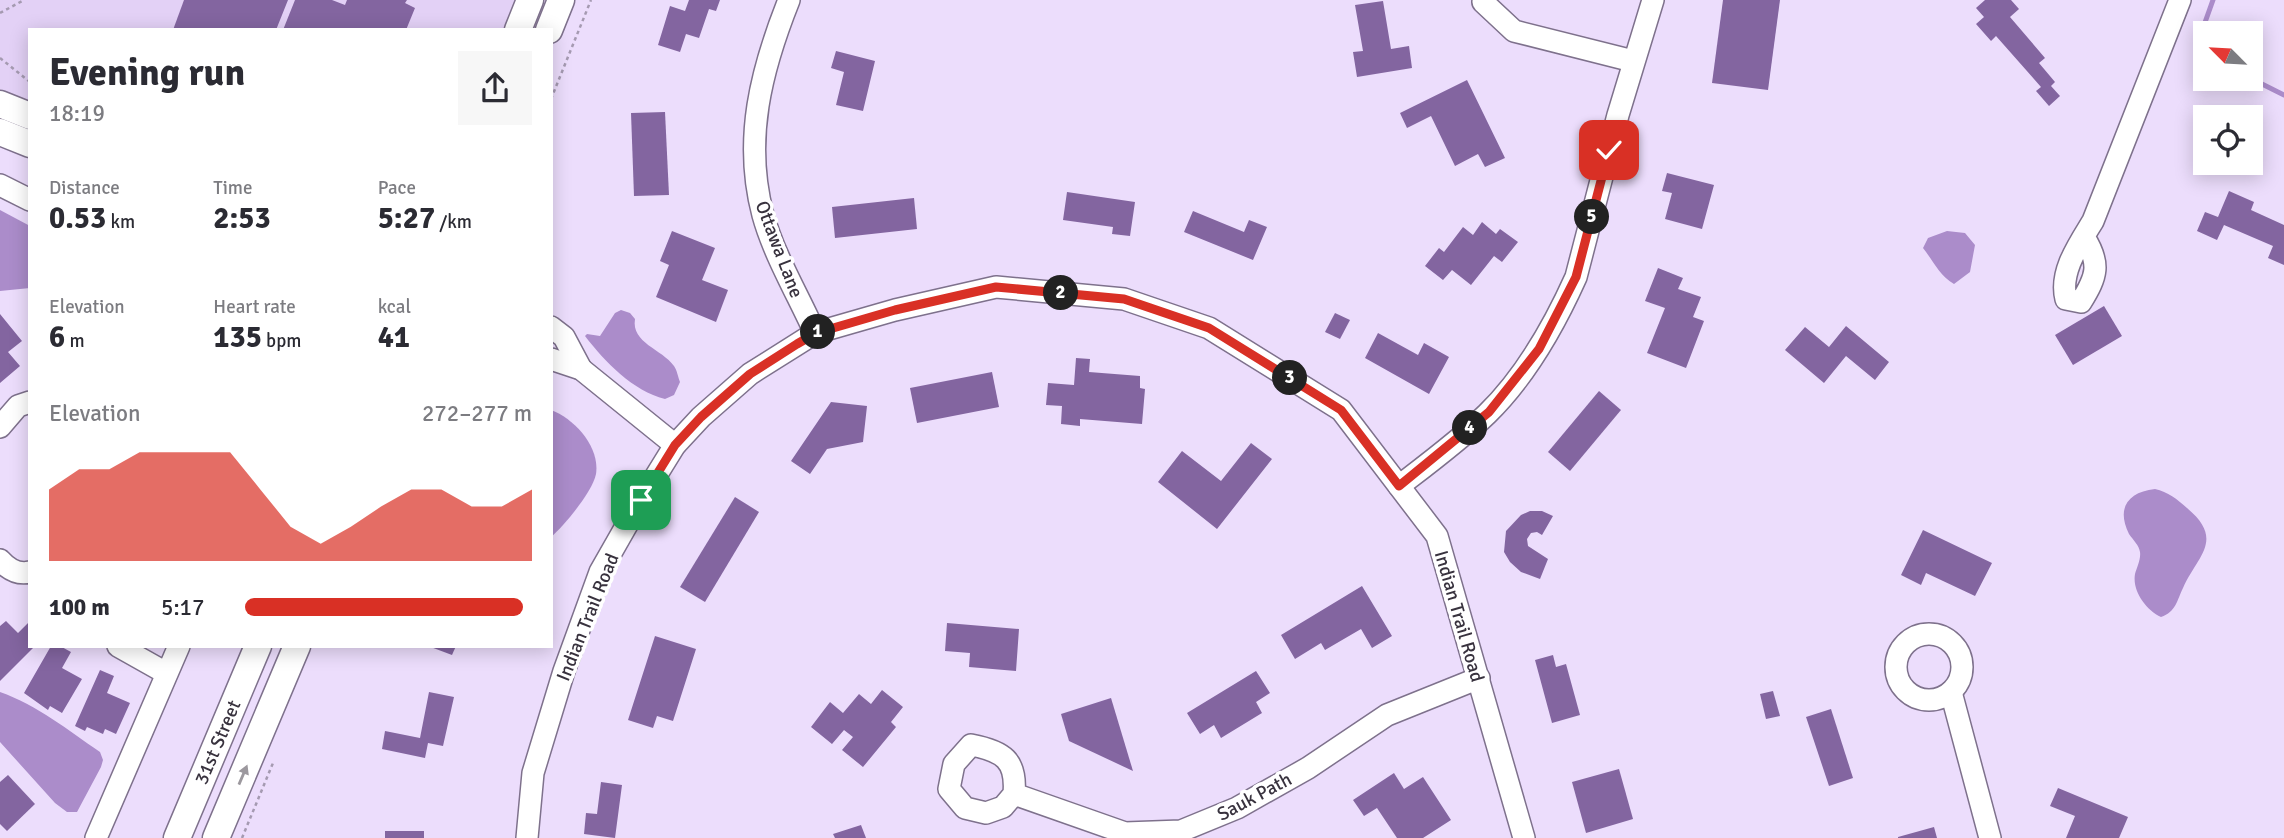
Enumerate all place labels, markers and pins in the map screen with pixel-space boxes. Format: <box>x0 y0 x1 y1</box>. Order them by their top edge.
pin <box>1579 120 1639 180</box>
pin: 5 <box>1574 200 1610 234</box>
pin: 2 <box>1044 276 1078 310</box>
pin: 1 <box>800 314 836 350</box>
pin: 3 <box>1272 360 1308 396</box>
pin: 4 <box>1452 410 1488 446</box>
pin <box>611 470 671 530</box>

